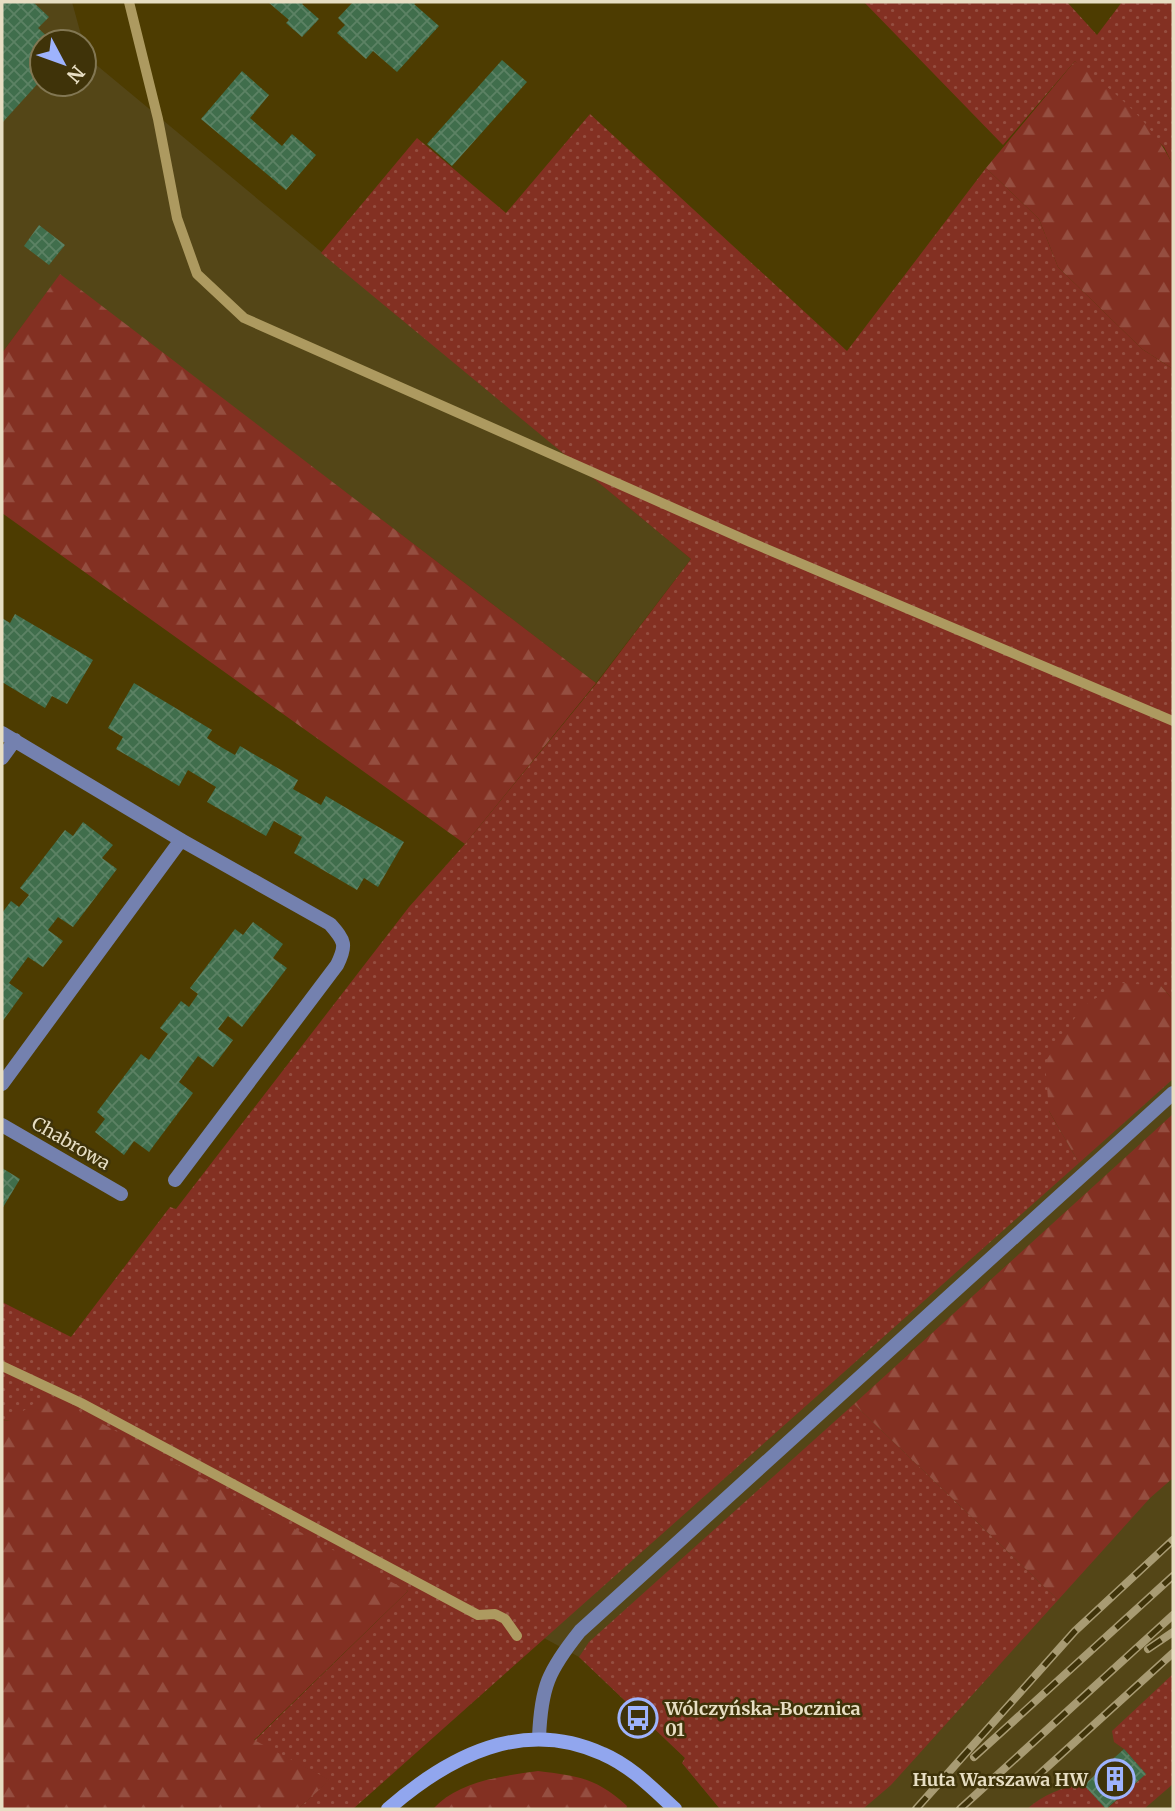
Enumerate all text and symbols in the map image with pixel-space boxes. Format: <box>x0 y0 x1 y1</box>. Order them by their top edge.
north arrow <box>28 28 98 98</box>
text: N <box>62 61 90 88</box>
street label: Chabrowa <box>28 1111 115 1175</box>
bus stop icon: Wólczyńska-Bocznica 01 <box>617 1697 659 1739</box>
place label: Wólczyńska-Bocznica 01 <box>664 1697 861 1741</box>
building icon: Huta Warszawa HW <box>1094 1758 1136 1800</box>
place label: Huta Warszawa HW <box>912 1768 1089 1791</box>

